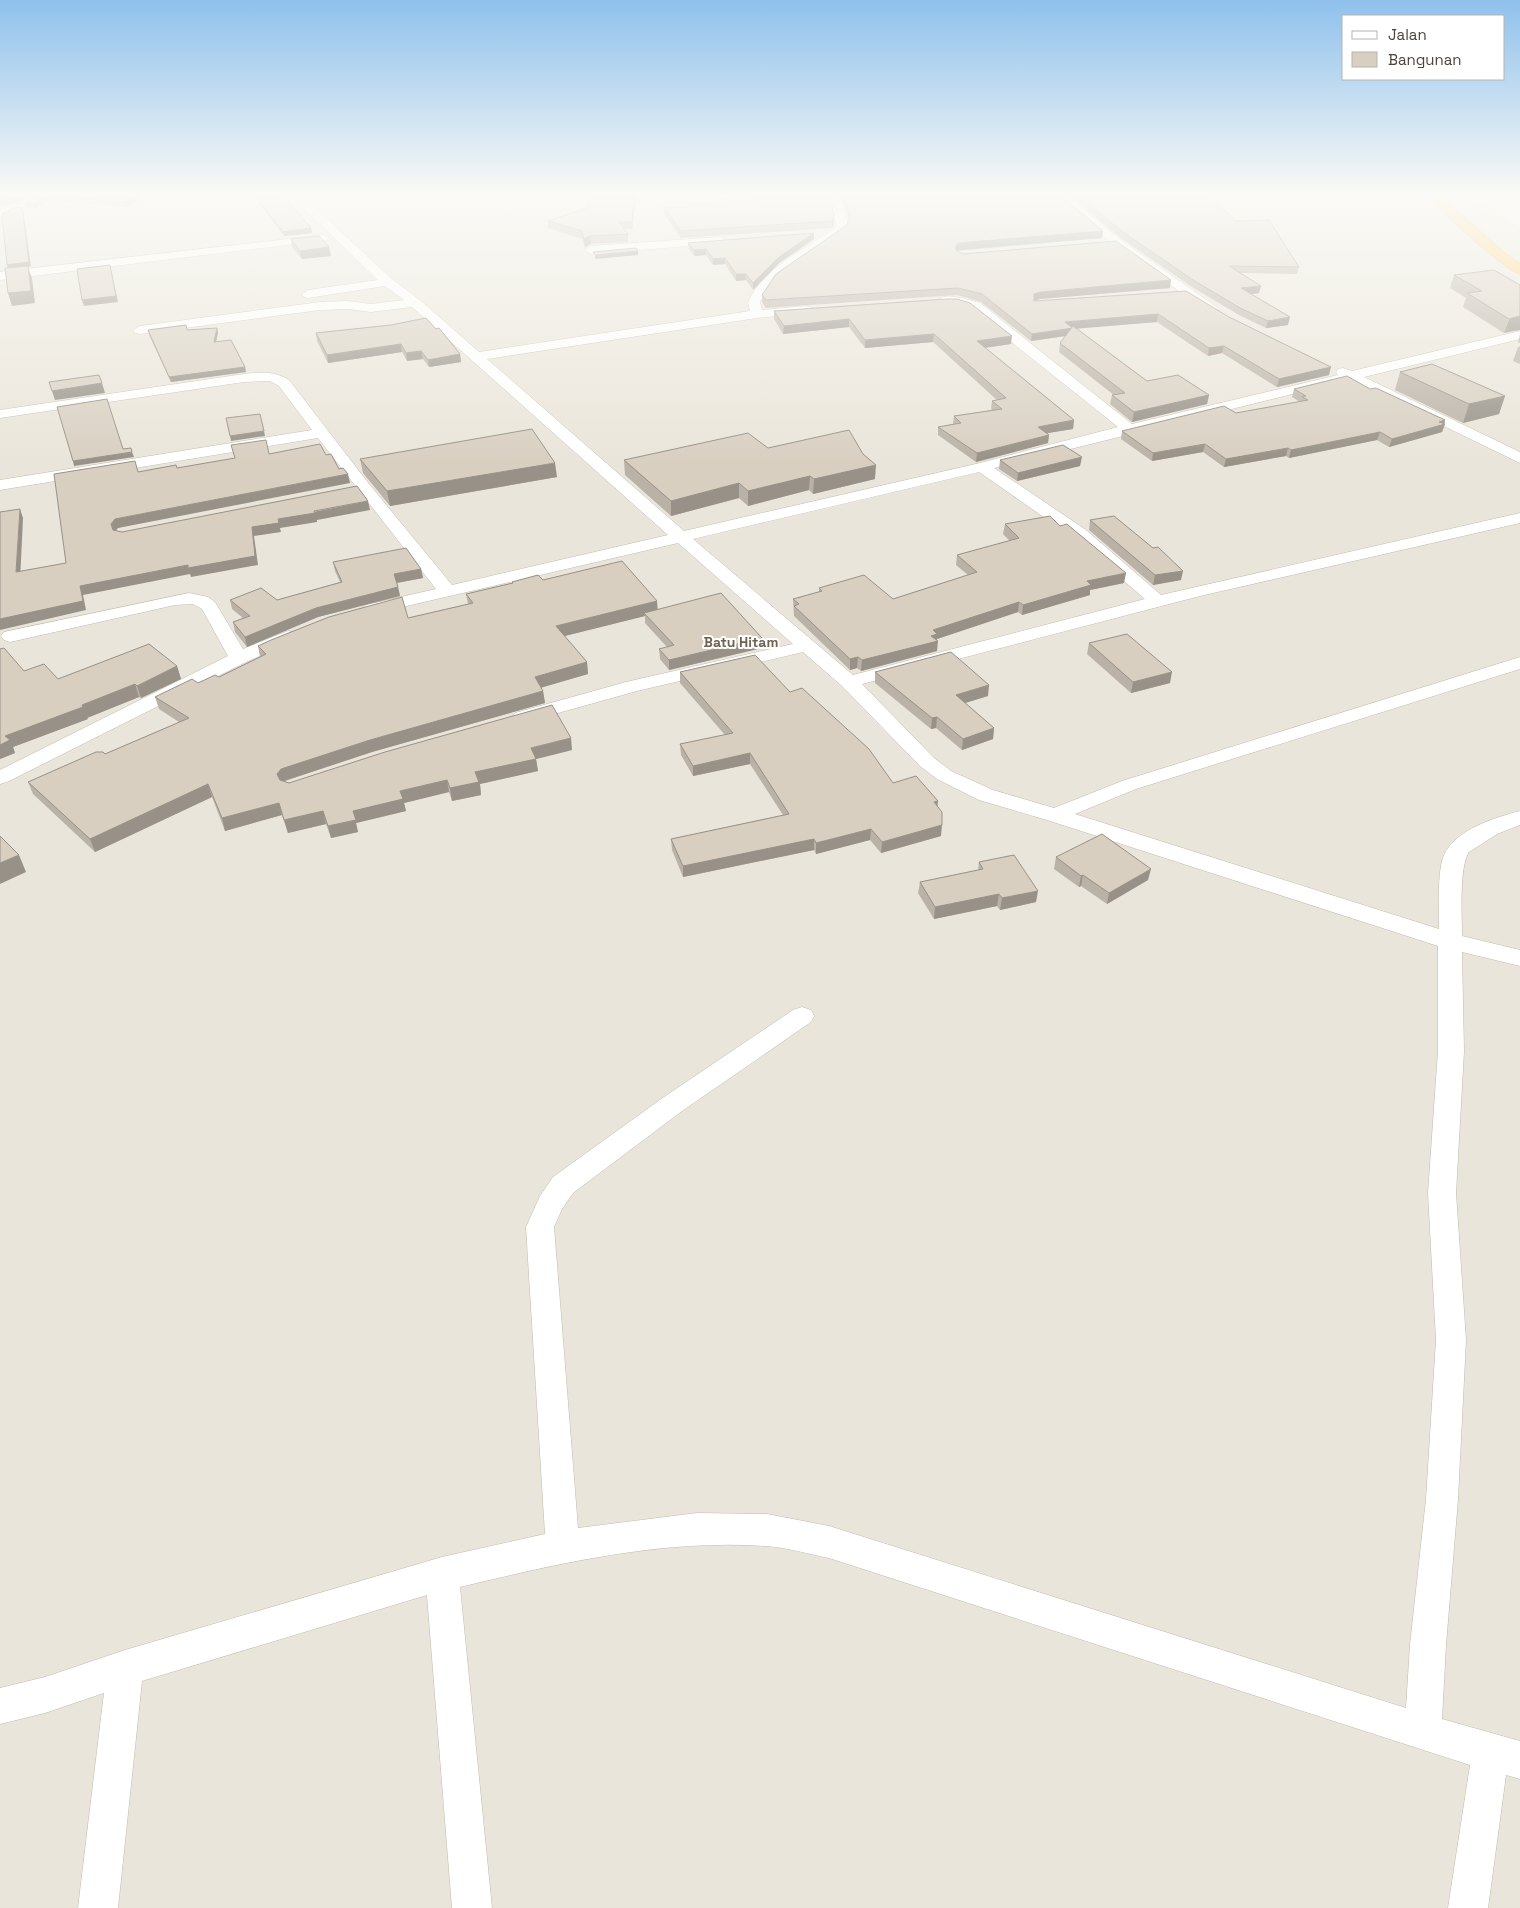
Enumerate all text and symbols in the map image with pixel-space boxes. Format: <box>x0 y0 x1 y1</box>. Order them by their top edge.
legend <box>1342 15 1505 80</box>
text: Jalan <box>1388 25 1427 44</box>
text: Bangunan <box>1388 50 1462 69</box>
district label: Batu Hitam <box>704 633 778 651</box>

